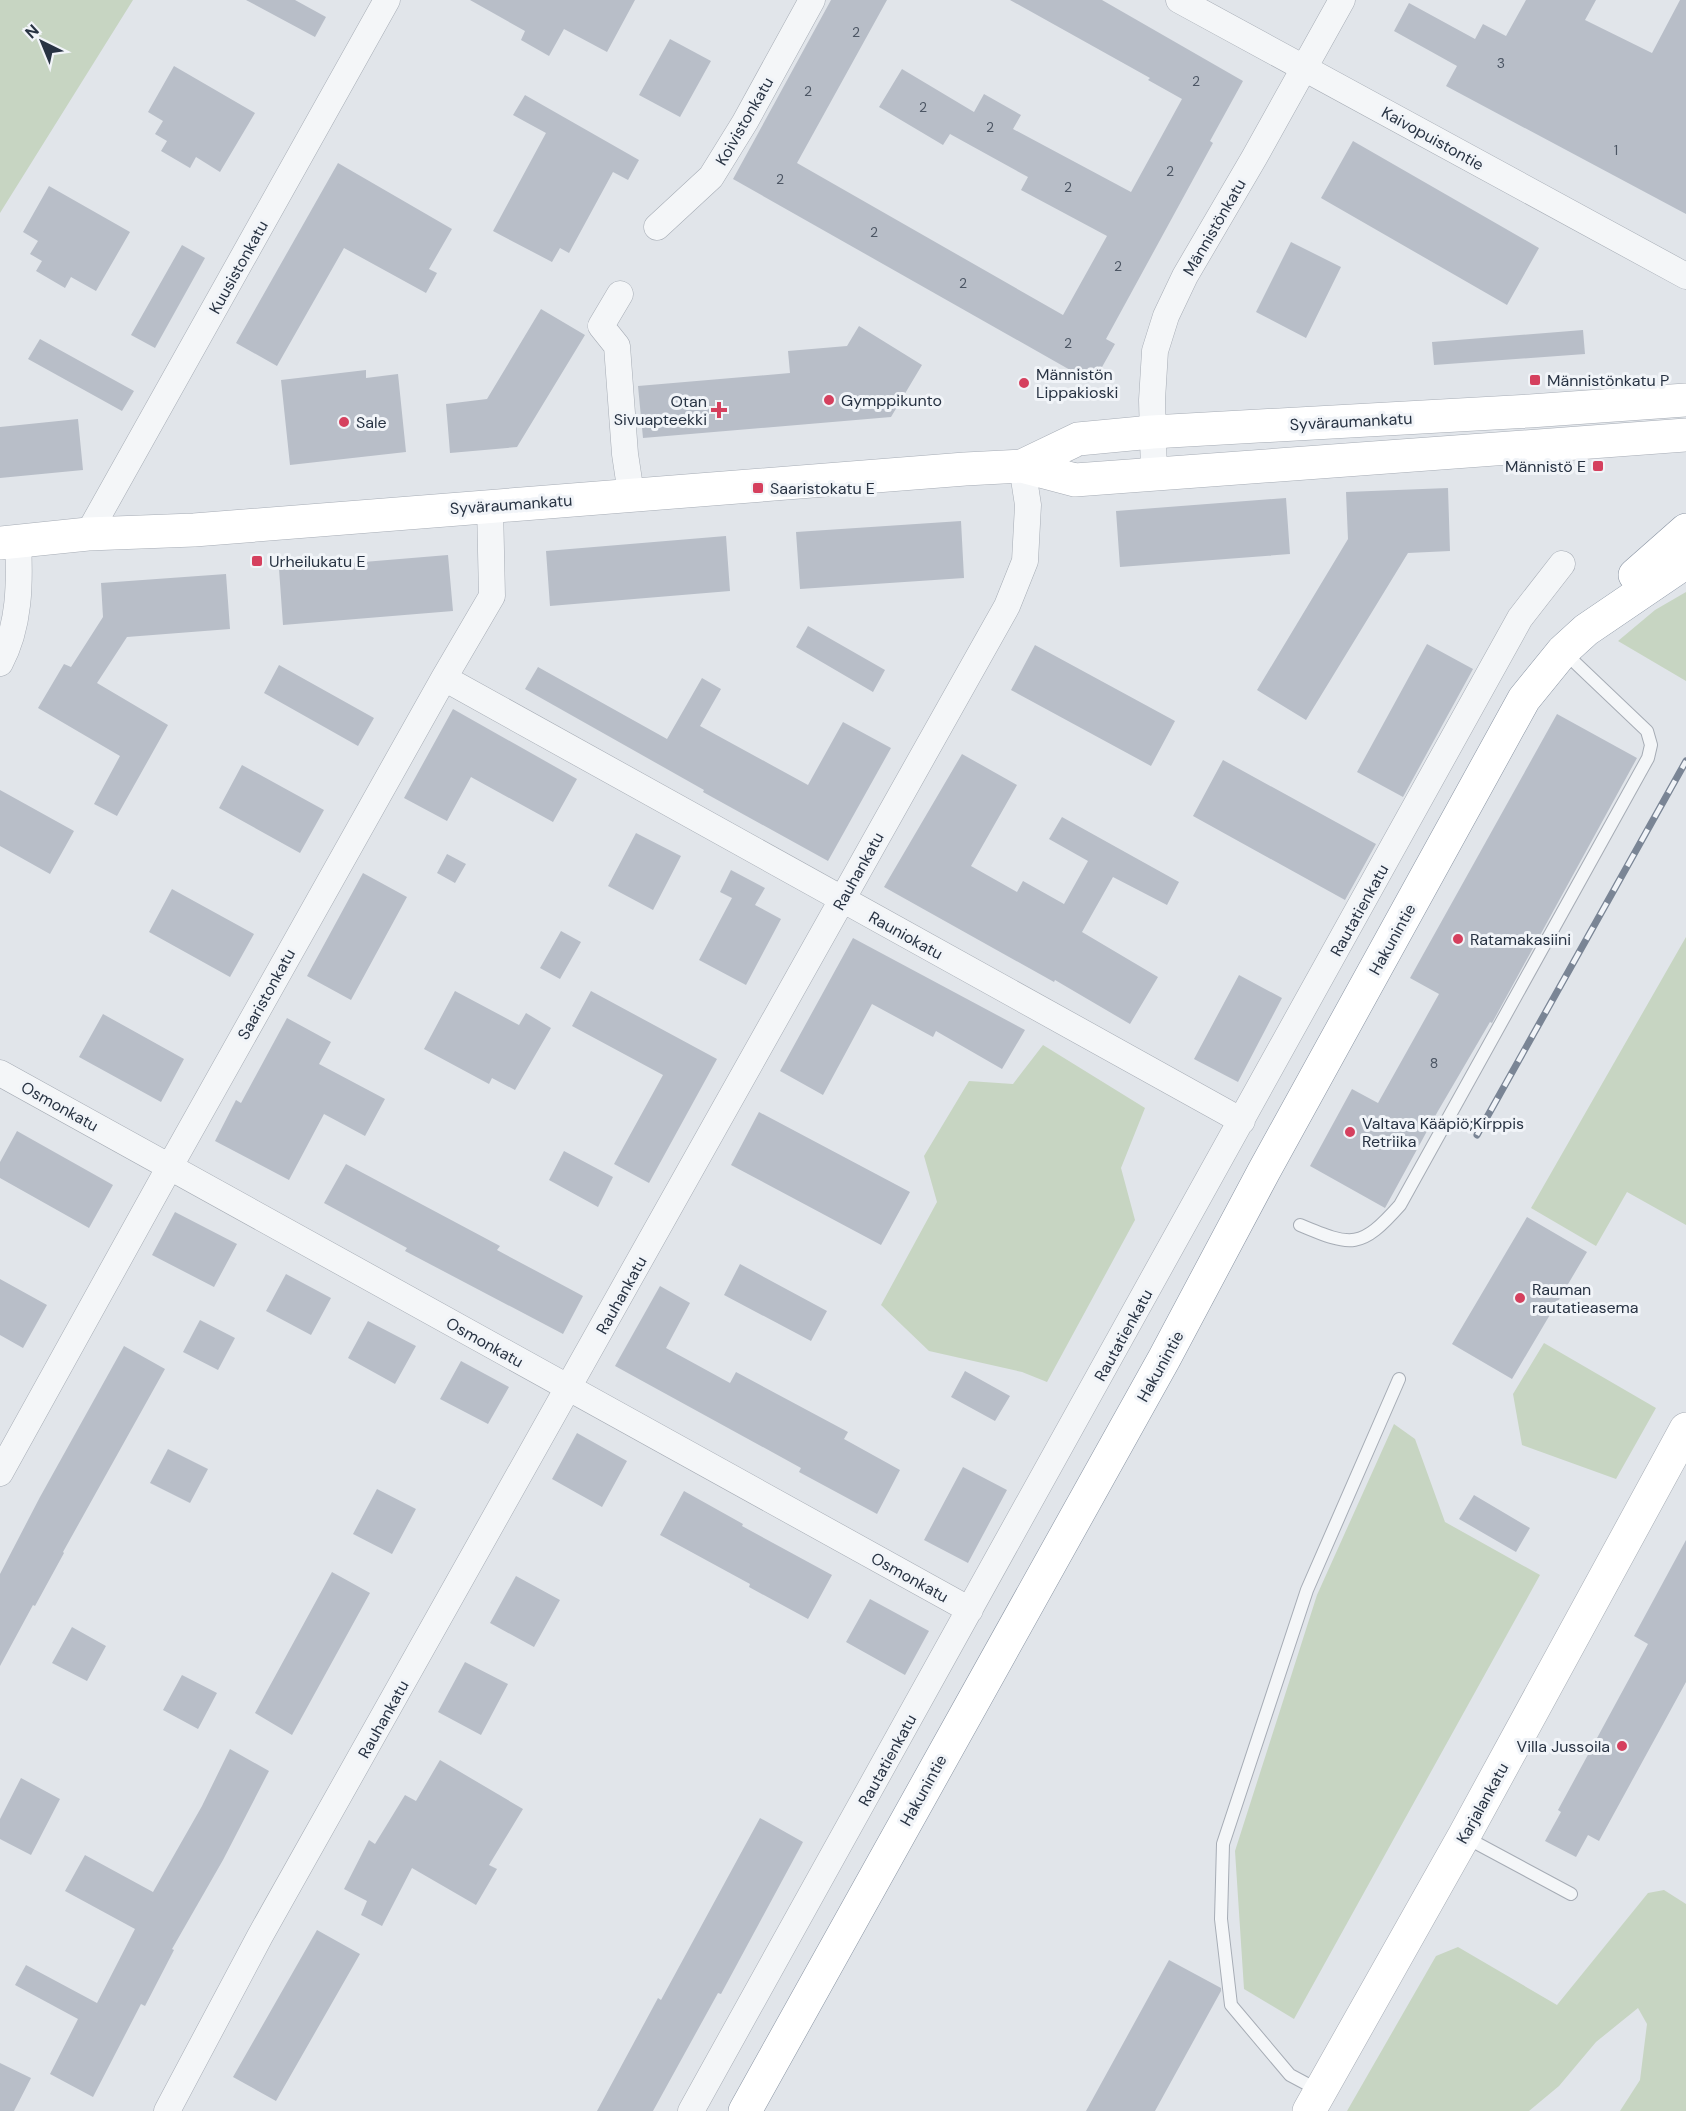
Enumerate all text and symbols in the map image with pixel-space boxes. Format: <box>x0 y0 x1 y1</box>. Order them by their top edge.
north arrow <box>12 12 72 72</box>
text: N <box>21 20 44 43</box>
house number: 2 <box>852 23 860 41</box>
house number: 3 <box>1497 54 1505 72</box>
house number: 2 <box>1192 72 1200 90</box>
street label: Koivistonkatu <box>711 73 778 169</box>
house number: 2 <box>804 82 812 100</box>
house number: 2 <box>919 98 927 116</box>
street label: Kaivopuistontie <box>1378 102 1488 175</box>
house number: 2 <box>986 118 994 136</box>
house number: 1 <box>1614 141 1618 159</box>
house number: 2 <box>1166 162 1174 180</box>
house number: 2 <box>776 170 784 188</box>
street label: Männistönkatu <box>1178 175 1251 280</box>
house number: 2 <box>1064 178 1072 196</box>
street label: Kuusistonkatu <box>204 217 273 318</box>
house number: 2 <box>870 223 878 241</box>
house number: 2 <box>1114 257 1122 275</box>
house number: 2 <box>959 274 967 292</box>
house number: 2 <box>1064 334 1072 352</box>
place label: Männistön Lippakioski <box>1036 364 1118 403</box>
place label: Männistönkatu P <box>1547 370 1669 391</box>
marker: Männistönkatu P <box>1528 373 1542 387</box>
marker: Männistön Lippakioski <box>1017 376 1031 390</box>
place label: Gymppikunto <box>841 390 942 411</box>
place label: Otan Sivuapteekki <box>614 391 707 430</box>
marker: Gymppikunto <box>822 393 836 407</box>
marker: Otan Sivuapteekki <box>712 403 726 417</box>
street label: Syväraumankatu <box>1289 408 1413 435</box>
place label: Sale <box>356 412 387 433</box>
marker: Sale <box>337 415 351 429</box>
place label: Männistö E <box>1505 456 1586 477</box>
marker: Männistö E <box>1591 459 1605 473</box>
place label: Saaristokatu E <box>770 478 875 499</box>
marker: Saaristokatu E <box>751 481 765 495</box>
street label: Syväraumankatu <box>449 490 573 519</box>
place label: Urheilukatu E <box>269 551 365 572</box>
marker: Urheilukatu E <box>250 554 264 568</box>
street label: Rauhankatu <box>828 828 889 914</box>
street label: Rautatienkatu <box>1325 860 1393 960</box>
street label: Hakunintie <box>1364 900 1421 979</box>
street label: Rauniokatu <box>865 906 947 964</box>
place label: Ratamakasiini <box>1470 929 1571 950</box>
marker: Ratamakasiini <box>1451 932 1465 946</box>
street label: Saaristonkatu <box>233 945 300 1043</box>
house number: 8 <box>1430 1054 1438 1072</box>
street label: Osmonkatu <box>17 1077 102 1136</box>
place label: Valtava Kääpiö;Kirppis Retriika <box>1362 1113 1524 1152</box>
marker: Valtava Kääpiö;Kirppis Retriika <box>1343 1125 1357 1139</box>
street label: Rauhankatu <box>591 1252 652 1338</box>
place label: Rauman rautatieasema <box>1532 1279 1639 1318</box>
street label: Rautatienkatu <box>1089 1285 1157 1385</box>
marker: Rauman rautatieasema <box>1513 1291 1527 1305</box>
street label: Osmonkatu <box>442 1313 527 1372</box>
street label: Hakunintie <box>1132 1327 1189 1406</box>
street label: Osmonkatu <box>867 1548 952 1607</box>
street label: Rauhankatu <box>353 1676 414 1762</box>
street label: Rautatienkatu <box>853 1710 921 1810</box>
place label: Villa Jussoila <box>1517 1736 1610 1757</box>
marker: Villa Jussoila <box>1615 1739 1629 1753</box>
street label: Hakunintie <box>895 1751 952 1830</box>
street label: Karjalankatu <box>1452 1759 1513 1848</box>

